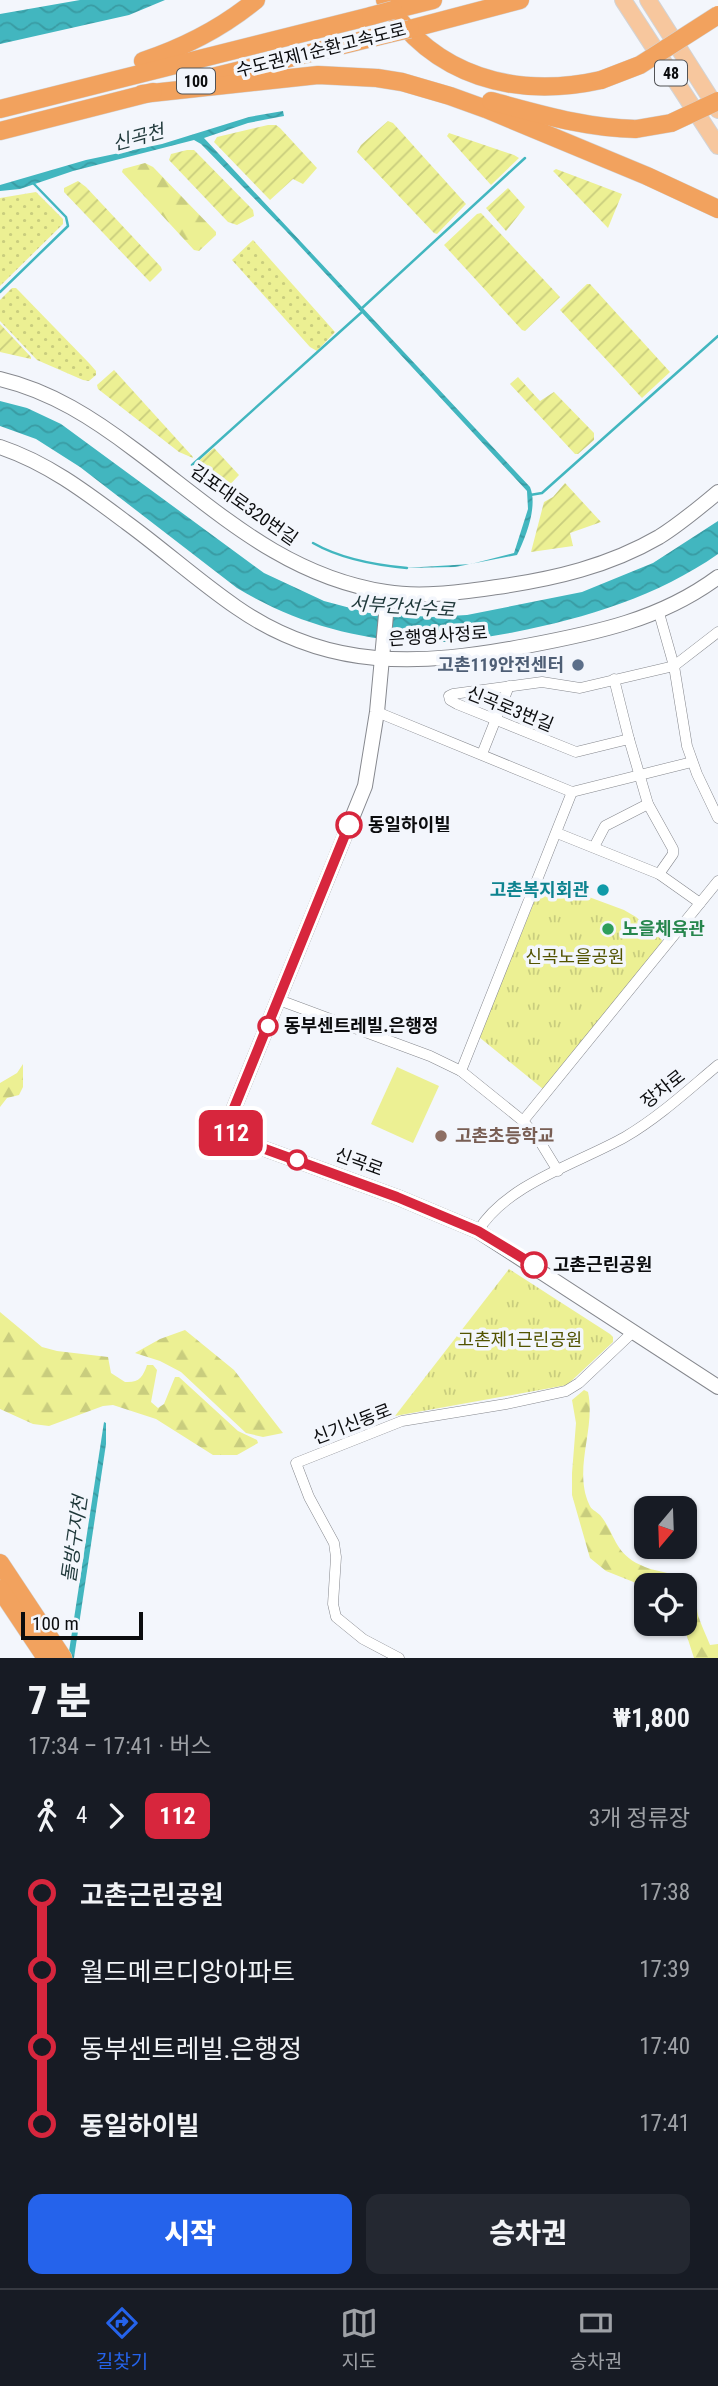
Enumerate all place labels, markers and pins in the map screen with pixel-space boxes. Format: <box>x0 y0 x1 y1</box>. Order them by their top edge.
place label: 고촌119안전센터 <box>437 654 564 675</box>
marker: 고촌119안전센터 <box>570 657 586 673</box>
marker: 동일하이빌 <box>336 812 362 838</box>
place label: 동일하이빌 <box>368 814 451 835</box>
place label: 고촌복지회관 <box>490 879 589 900</box>
marker: 고촌복지회관 <box>595 882 611 898</box>
place label: 노을체육관 <box>622 918 705 939</box>
marker: 노을체육관 <box>600 921 616 937</box>
place label: 동부센트레빌.은행정 <box>284 1015 438 1036</box>
marker: 동부센트레빌.은행정 <box>258 1016 278 1036</box>
place label: 고촌초등학교 <box>455 1125 554 1146</box>
marker: 고촌초등학교 <box>433 1128 449 1144</box>
unlabelled marker <box>287 1150 307 1170</box>
marker: 고촌근린공원 <box>521 1252 547 1278</box>
place label: 고촌근린공원 <box>553 1254 652 1275</box>

